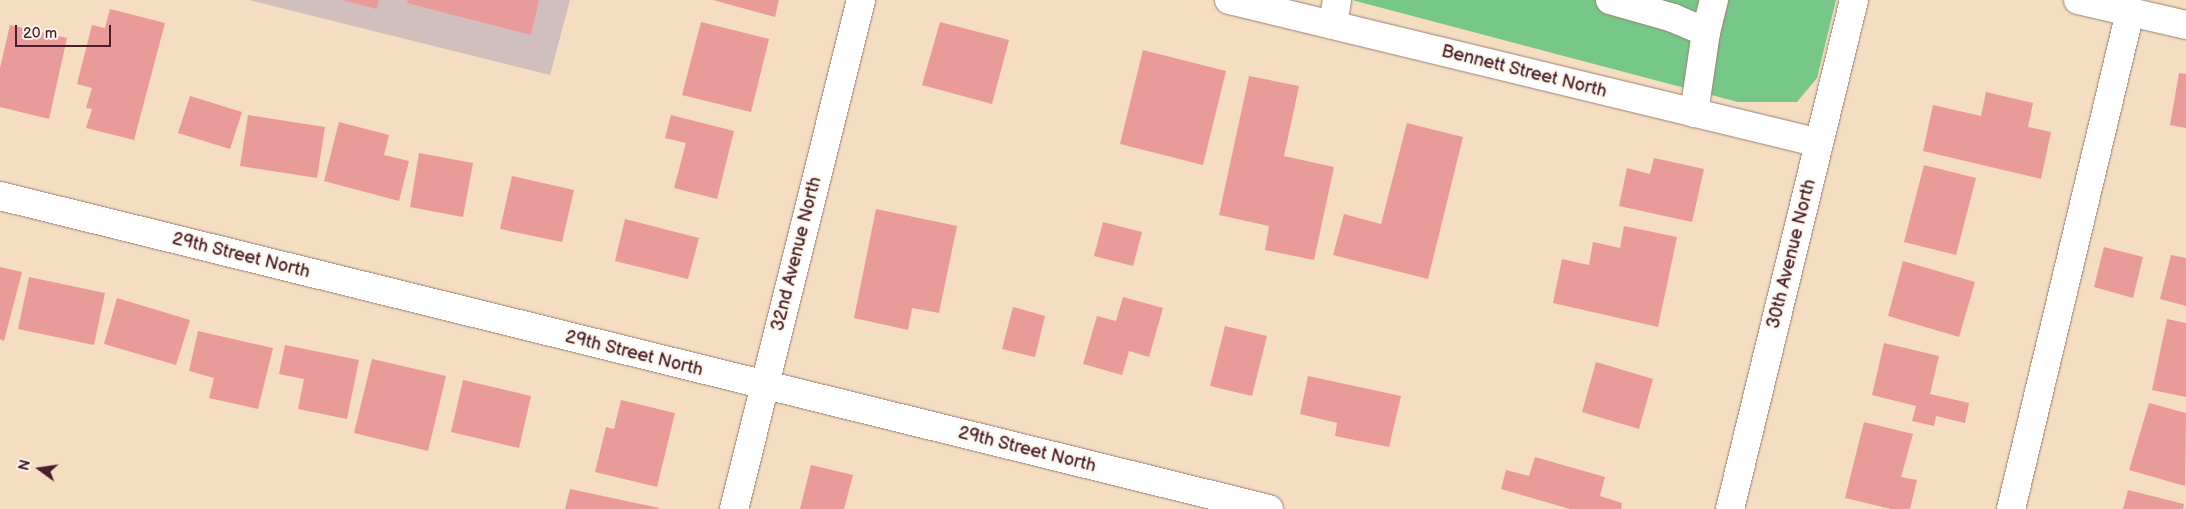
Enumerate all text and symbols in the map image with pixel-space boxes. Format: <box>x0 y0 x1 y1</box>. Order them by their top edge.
scale bar <box>18 15 114 47</box>
text: 20 m <box>23 24 57 43</box>
street label: Bennett Street North <box>1439 41 1609 103</box>
street label: 32nd Avenue North <box>767 175 827 333</box>
street label: 30th Avenue North <box>1763 177 1821 331</box>
street label: 29th Street North <box>170 228 312 284</box>
street label: 29th Street North <box>563 326 705 382</box>
street label: 29th Street North <box>956 422 1098 478</box>
north arrow <box>15 444 65 494</box>
text: N <box>15 458 34 472</box>

